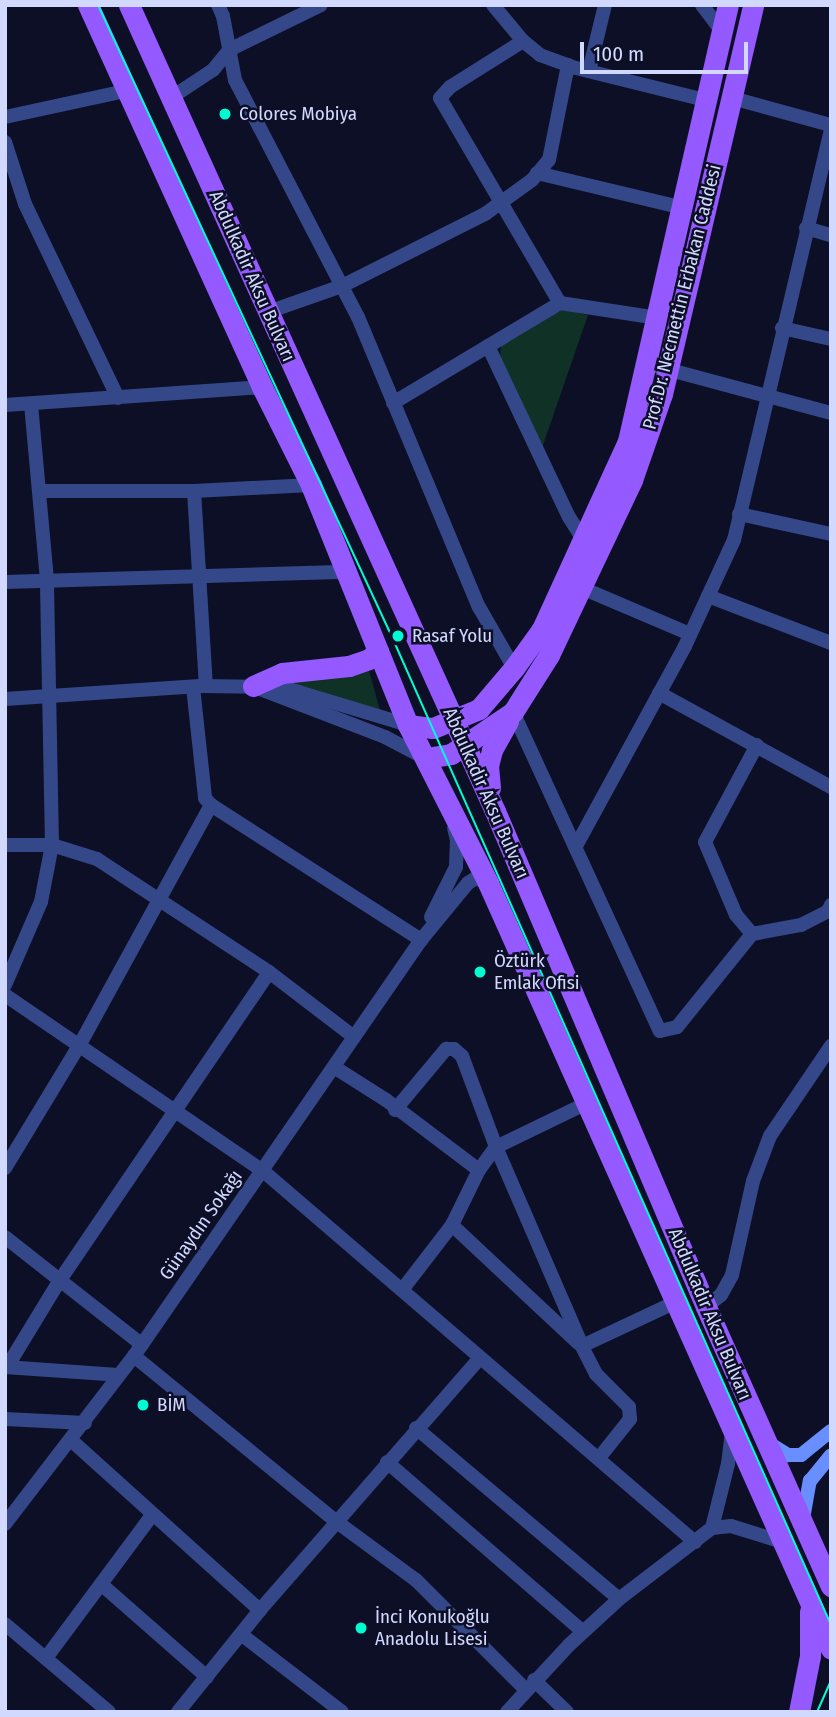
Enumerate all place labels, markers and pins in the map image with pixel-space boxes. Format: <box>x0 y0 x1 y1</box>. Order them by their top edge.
place label: Colores Mobiya <box>239 103 357 125</box>
marker: Colores Mobiya <box>217 106 233 122</box>
place label: Rasaf Yolu <box>412 625 492 647</box>
marker: Rasaf Yolu <box>390 628 406 644</box>
place label: Öztürk Emlak Ofisi <box>494 950 580 994</box>
marker: Öztürk Emlak Ofisi <box>472 964 488 980</box>
place label: BİM <box>157 1394 186 1416</box>
marker: BİM <box>135 1397 151 1413</box>
place label: İnci Konukoğlu Anadolu Lisesi <box>375 1606 490 1650</box>
marker: İnci Konukoğlu Anadolu Lisesi <box>353 1620 369 1636</box>

